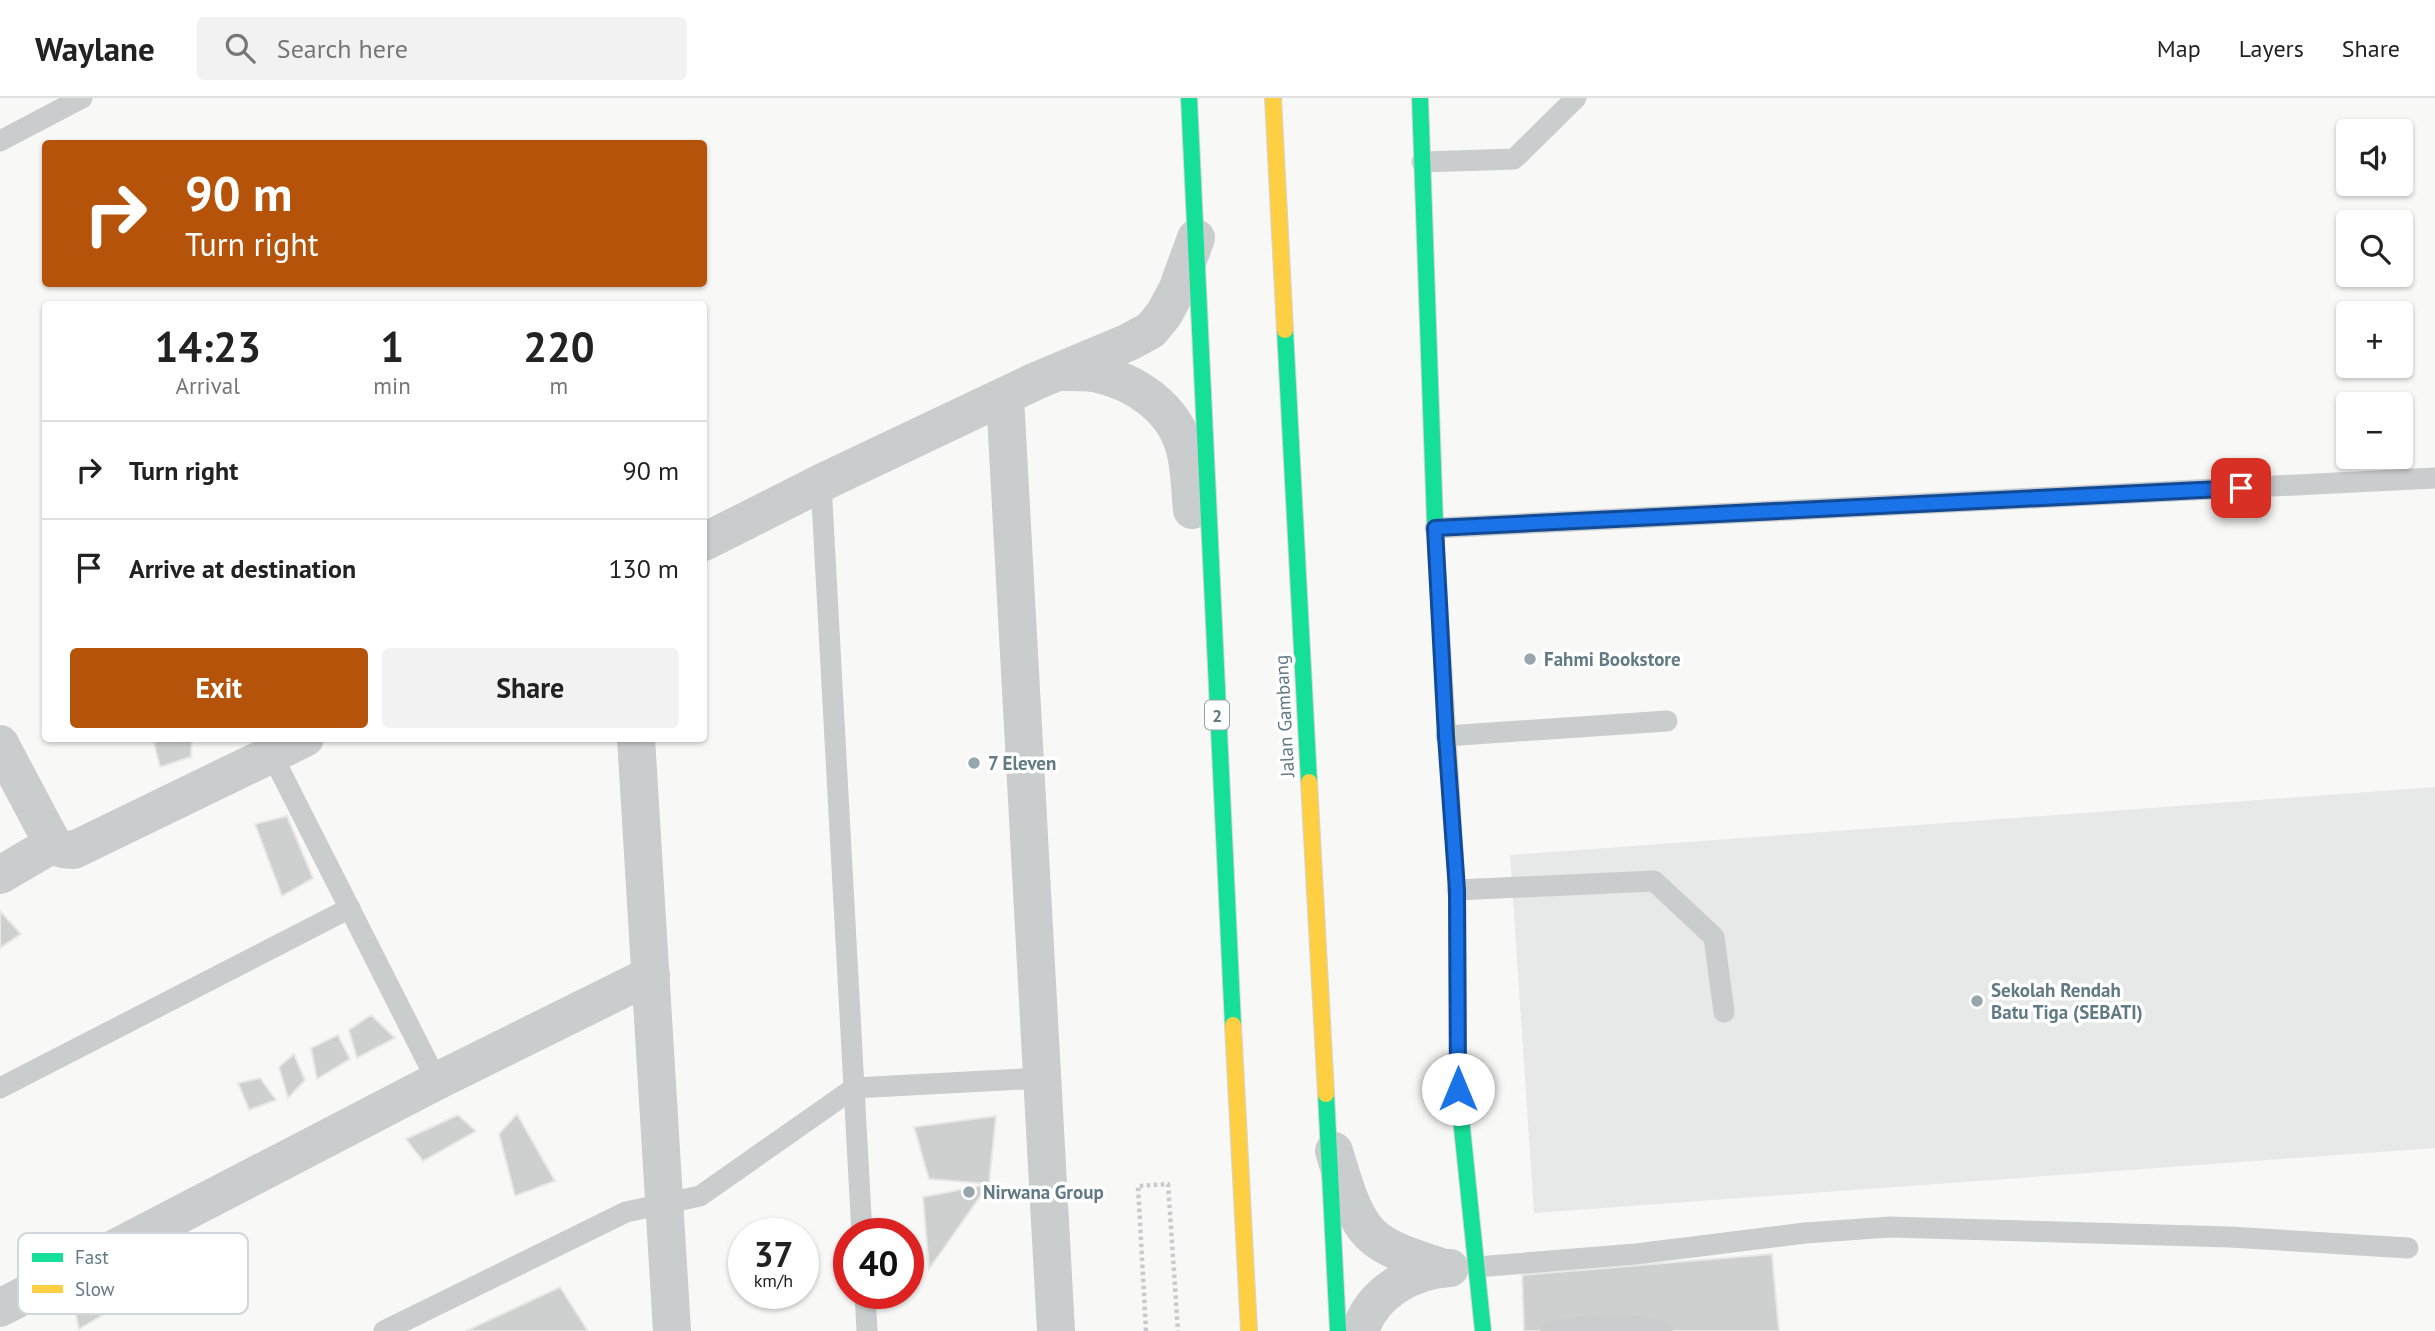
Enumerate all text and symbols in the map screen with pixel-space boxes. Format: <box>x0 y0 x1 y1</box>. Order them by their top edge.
search box <box>197 17 687 80</box>
text: Waylane <box>35 27 155 70</box>
icon: search <box>221 29 259 67</box>
text: Search here <box>277 32 408 65</box>
text: Map <box>2157 33 2201 64</box>
text: Layers <box>2239 33 2304 64</box>
text: Share <box>2342 33 2400 64</box>
map controls <box>2336 119 2413 469</box>
button: sound <box>2336 119 2413 196</box>
text: 90 m <box>185 161 292 225</box>
icon: right <box>70 168 161 259</box>
button: search <box>2336 210 2413 287</box>
text: Turn right <box>185 223 319 265</box>
button: + <box>2336 301 2413 378</box>
text: 14:23 <box>154 319 261 374</box>
text: 1 <box>380 319 404 374</box>
text: 220 <box>523 319 595 374</box>
text: Arrival <box>175 371 240 400</box>
text: min <box>373 371 411 400</box>
text: m <box>550 371 568 400</box>
button: − <box>2336 392 2413 469</box>
icon: right <box>70 451 108 489</box>
text: Turn right <box>129 454 238 487</box>
text: 90 m <box>623 454 679 487</box>
pin <box>2211 458 2271 518</box>
icon: arrive <box>2222 469 2260 507</box>
icon: arrive <box>70 549 108 587</box>
text: Arrive at destination <box>129 552 356 585</box>
text: 130 m <box>608 552 679 585</box>
place label: Fahmi Bookstore <box>1544 647 1681 671</box>
button: Exit <box>70 648 368 728</box>
button: Share <box>382 648 679 728</box>
marker: Fahmi Bookstore <box>1522 651 1538 667</box>
street label: Jalan Gambang <box>1269 654 1299 779</box>
road number: 2 <box>1205 700 1229 730</box>
place label: 7 Eleven <box>988 751 1056 775</box>
marker: 7 Eleven <box>966 755 982 771</box>
place label: Sekolah Rendah Batu Tiga (SEBATI) <box>1991 978 2143 1024</box>
marker: Sekolah Rendah Batu Tiga (SEBATI) <box>1969 993 1985 1009</box>
position arrow <box>1421 1052 1495 1126</box>
place label: Nirwana Group <box>983 1180 1104 1204</box>
marker: Nirwana Group <box>961 1184 977 1200</box>
speed limit sign: 40 <box>833 1218 924 1309</box>
text: 37 <box>754 1231 793 1277</box>
legend <box>18 1233 248 1314</box>
text: Fast <box>75 1245 109 1269</box>
text: km/h <box>754 1269 793 1292</box>
text: Slow <box>75 1277 115 1301</box>

